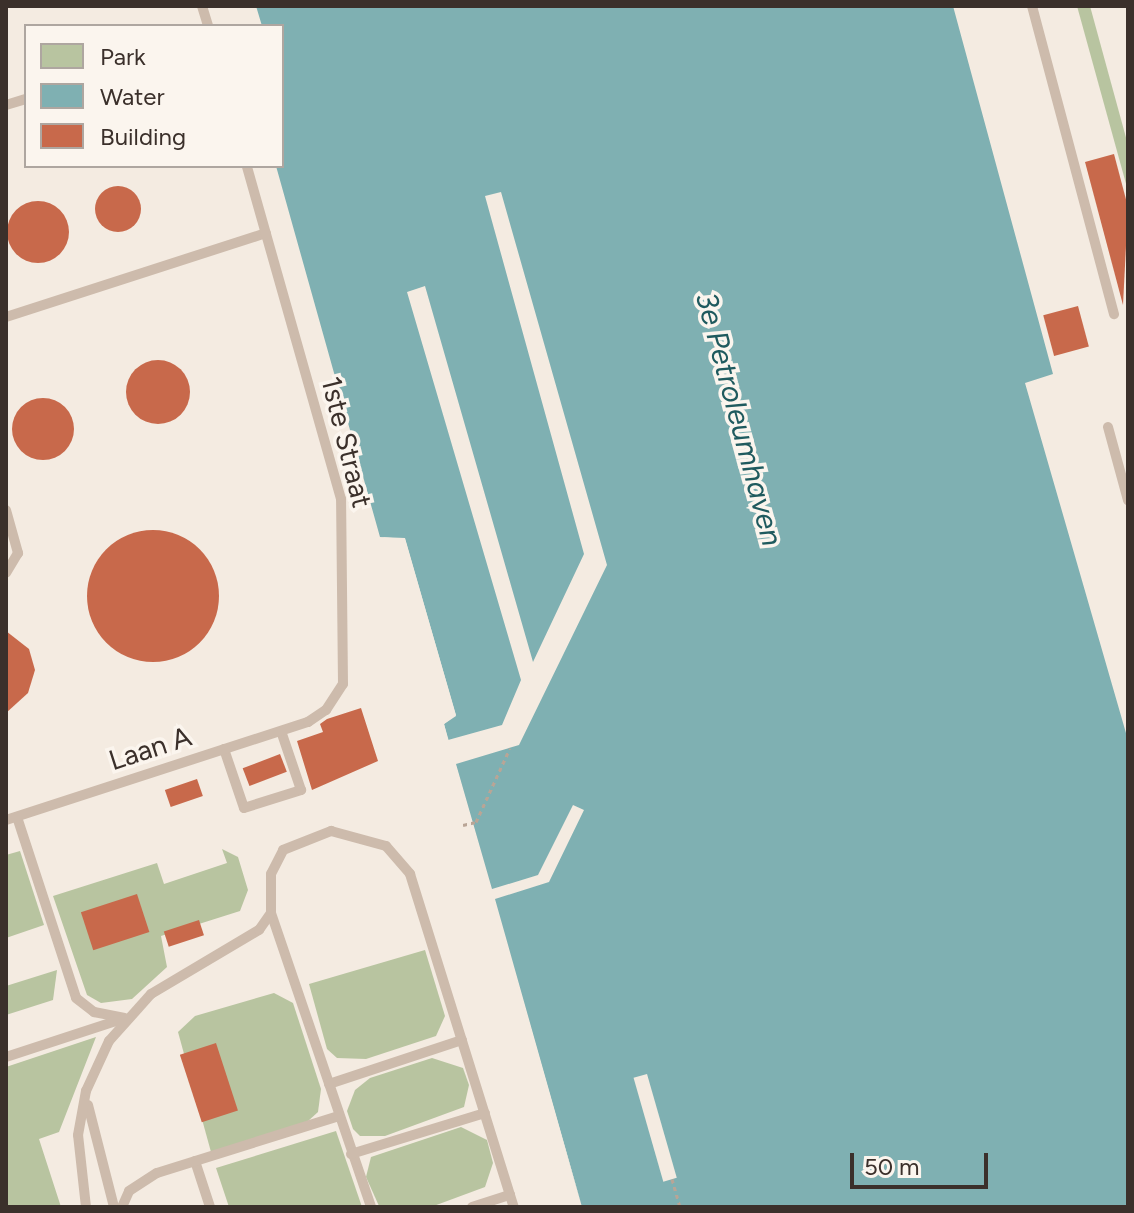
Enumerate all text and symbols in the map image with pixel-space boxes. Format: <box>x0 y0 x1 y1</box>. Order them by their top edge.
legend <box>24 24 284 168</box>
text: Park <box>100 42 146 71</box>
text: Water <box>100 82 165 111</box>
text: Building <box>100 122 186 151</box>
water label: 3e Petroleumhaven <box>688 288 790 550</box>
street label: 1ste Straat <box>315 373 379 511</box>
street label: Laan A <box>105 719 195 777</box>
scale bar <box>854 1137 992 1187</box>
text: 50 m <box>864 1152 920 1181</box>

